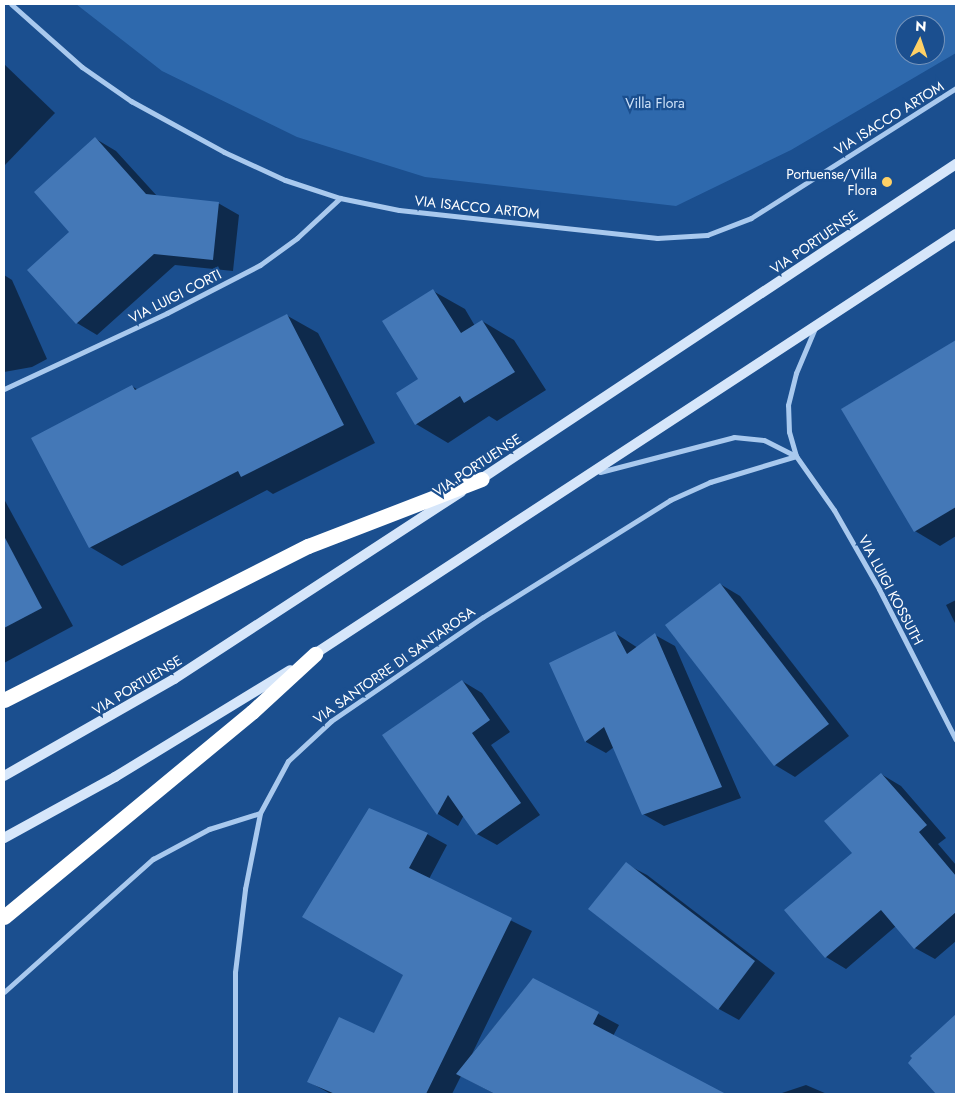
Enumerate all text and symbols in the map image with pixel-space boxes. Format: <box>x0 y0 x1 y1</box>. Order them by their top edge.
north arrow <box>895 15 945 65</box>
text: N <box>915 16 927 36</box>
street label: VIA ISACCO ARTOM <box>831 78 947 158</box>
park label: Villa Flora <box>625 95 685 111</box>
place label: Portuense/Villa Flora <box>786 166 877 198</box>
marker: Portuense/Villa Flora <box>881 176 893 188</box>
street label: VIA ISACCO ARTOM <box>414 192 540 222</box>
street label: VIA PORTUENSE <box>767 207 861 277</box>
street label: VIA LUIGI CORTI <box>126 265 224 327</box>
street label: VIA PORTUENSE <box>430 430 524 500</box>
street label: VIA LUIGI KOSSUTH <box>855 532 927 648</box>
street label: VIA SANTORRE DI SANTAROSA <box>310 603 478 727</box>
street label: VIA PORTUENSE <box>89 652 185 718</box>

